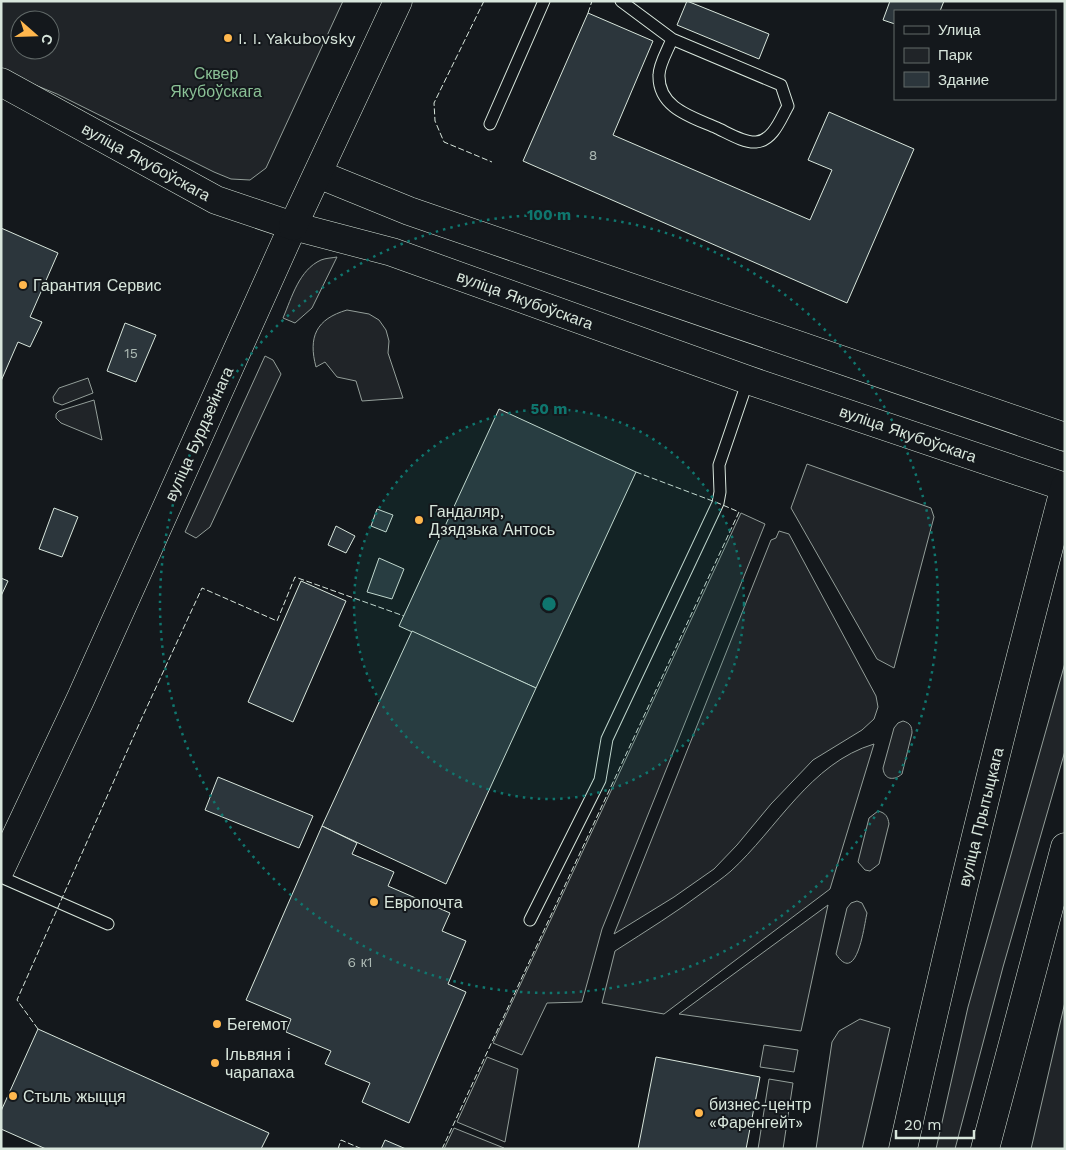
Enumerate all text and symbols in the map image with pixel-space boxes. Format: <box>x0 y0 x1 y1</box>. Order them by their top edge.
north arrow <box>10 10 60 60</box>
legend <box>894 10 1056 100</box>
text: Улица <box>938 21 981 39</box>
place label: I. I. Yakubovsky <box>238 29 356 48</box>
text: С <box>38 32 56 47</box>
marker: I. I. Yakubovsky <box>222 32 234 44</box>
text: Парк <box>938 46 972 64</box>
park label: Сквер Якубоўскага <box>170 64 262 101</box>
text: Здание <box>938 71 989 89</box>
street label: вуліца Якубоўскага <box>78 119 214 205</box>
house number: 8 <box>589 147 597 163</box>
text: 100 m <box>527 206 571 224</box>
street label: вуліца Якубоўскага <box>454 266 596 334</box>
place label: Гарантия Сервис <box>33 276 161 295</box>
marker: Гарантия Сервис <box>17 279 29 291</box>
house number: 15 <box>124 345 138 361</box>
street label: вуліца Бурдзейнага <box>161 364 237 504</box>
text: 50 m <box>531 400 567 418</box>
street label: вуліца Якубоўскага <box>837 402 979 466</box>
place label: Гандаляр, Дзядзька Антось <box>429 502 555 539</box>
marker: Гандаляр, Дзядзька Антось <box>413 514 425 526</box>
centre of rings <box>540 595 558 613</box>
street label: вуліца Прытыцкага <box>955 745 1008 889</box>
place label: Европочта <box>384 893 463 912</box>
marker: Европочта <box>368 896 380 908</box>
house number: 6 к1 <box>348 954 372 970</box>
place label: Бегемот <box>227 1015 288 1034</box>
marker: Бегемот <box>211 1018 223 1030</box>
place label: Ільвяня і чарапаха <box>225 1045 294 1082</box>
marker: Ільвяня і чарапаха <box>209 1057 221 1069</box>
place label: Стыль жыцця <box>23 1087 126 1106</box>
marker: Стыль жыцця <box>7 1090 19 1102</box>
place label: бизнес-центр «Фаренгейт» <box>709 1095 811 1132</box>
marker: бизнес-центр «Фаренгейт» <box>693 1107 705 1119</box>
scale bar <box>896 1108 974 1140</box>
text: 20 m <box>904 1116 942 1134</box>

